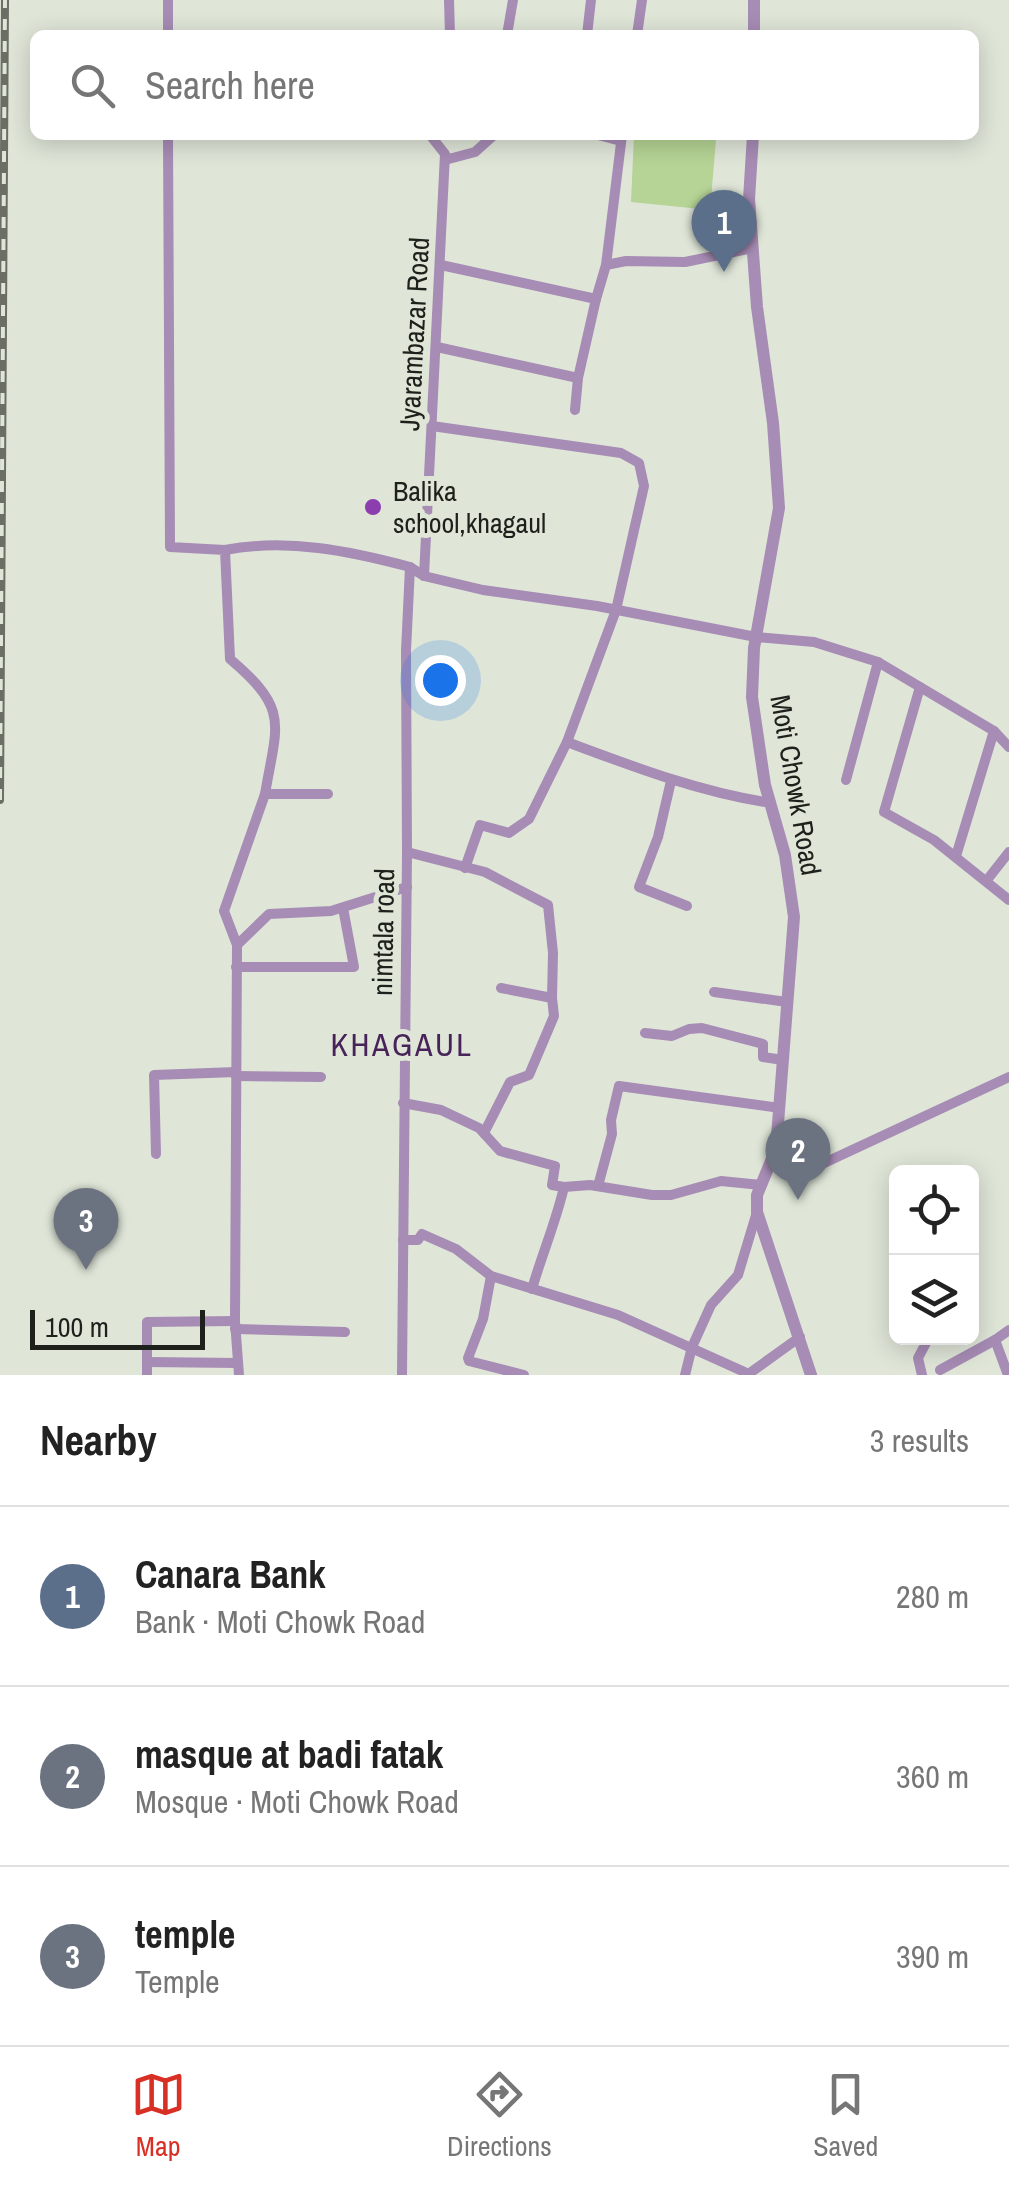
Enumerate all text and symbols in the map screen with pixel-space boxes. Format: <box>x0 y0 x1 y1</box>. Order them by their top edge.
search box <box>30 30 979 140</box>
icon: search <box>65 58 120 113</box>
text: Search here <box>145 60 315 111</box>
pin: 1 <box>692 190 756 272</box>
street label: Jyarambazar Road <box>390 236 438 432</box>
place label: Balika school,khagaul <box>393 472 546 542</box>
marker: Balika school,khagaul <box>362 496 384 518</box>
your location <box>415 655 466 706</box>
street label: Moti Chowk Road <box>761 692 831 878</box>
street label: nimtala road <box>363 868 403 996</box>
district label: KHAGAUL <box>331 1023 473 1066</box>
pin: 2 <box>766 1118 830 1200</box>
map controls <box>889 1165 979 1345</box>
button: locate <box>889 1165 979 1255</box>
pin: 3 <box>54 1188 118 1270</box>
button: layers <box>889 1255 979 1345</box>
scale bar <box>30 1305 205 1350</box>
text: 100 m <box>45 1308 109 1346</box>
text: Nearby <box>40 1412 157 1468</box>
text: 3 results <box>870 1419 969 1462</box>
text: Canara Bank <box>135 1549 326 1600</box>
text: 1 <box>65 1575 80 1618</box>
text: 280 m <box>896 1575 969 1618</box>
text: Bank · Moti Chowk Road <box>135 1600 425 1643</box>
text: masque at badi fatak <box>135 1729 443 1780</box>
text: 2 <box>65 1755 80 1798</box>
text: 360 m <box>896 1755 969 1798</box>
text: Mosque · Moti Chowk Road <box>135 1780 459 1823</box>
text: temple <box>135 1909 235 1960</box>
text: 3 <box>65 1935 80 1978</box>
text: 390 m <box>896 1935 969 1978</box>
text: Temple <box>135 1960 220 2003</box>
tab: Map <box>131 2067 186 2165</box>
tab: Directions <box>447 2067 552 2165</box>
tab: Saved <box>813 2067 878 2165</box>

